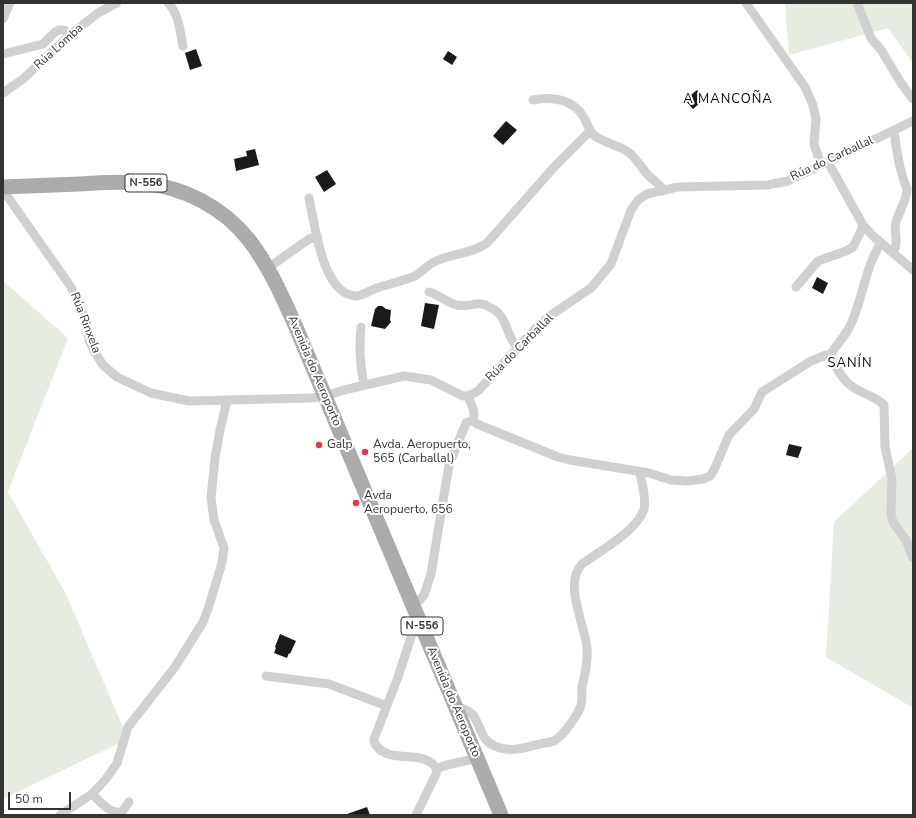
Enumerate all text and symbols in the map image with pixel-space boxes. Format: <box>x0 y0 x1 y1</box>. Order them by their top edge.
street label: Rúa Lomba <box>32 21 86 73</box>
district label: A MANCOÑA <box>683 92 773 108</box>
street label: Rúa do Carballal <box>788 133 876 185</box>
road number: N-556 <box>125 174 167 192</box>
street label: Rúa Rinxela <box>67 290 103 356</box>
street label: Rúa do Carballal <box>483 311 557 385</box>
street label: Avenida do Aeroporto <box>284 314 344 428</box>
district label: SANÍN <box>827 356 873 372</box>
place label: Galp <box>327 438 353 452</box>
place label: Avda. Aeropuerto, 565 (Carballal) <box>373 438 471 466</box>
marker: Galp <box>314 440 324 450</box>
marker: Avda. Aeropuerto, 565 (Carballal) <box>360 447 370 457</box>
place label: Avda Aeropuerto, 656 <box>364 489 453 517</box>
marker: Avda Aeropuerto, 656 <box>351 498 361 508</box>
road number: N-556 <box>401 617 443 635</box>
street label: Avenida do Aeroporto <box>423 645 483 759</box>
scale bar <box>10 784 73 810</box>
text: 50 m <box>15 791 43 807</box>

